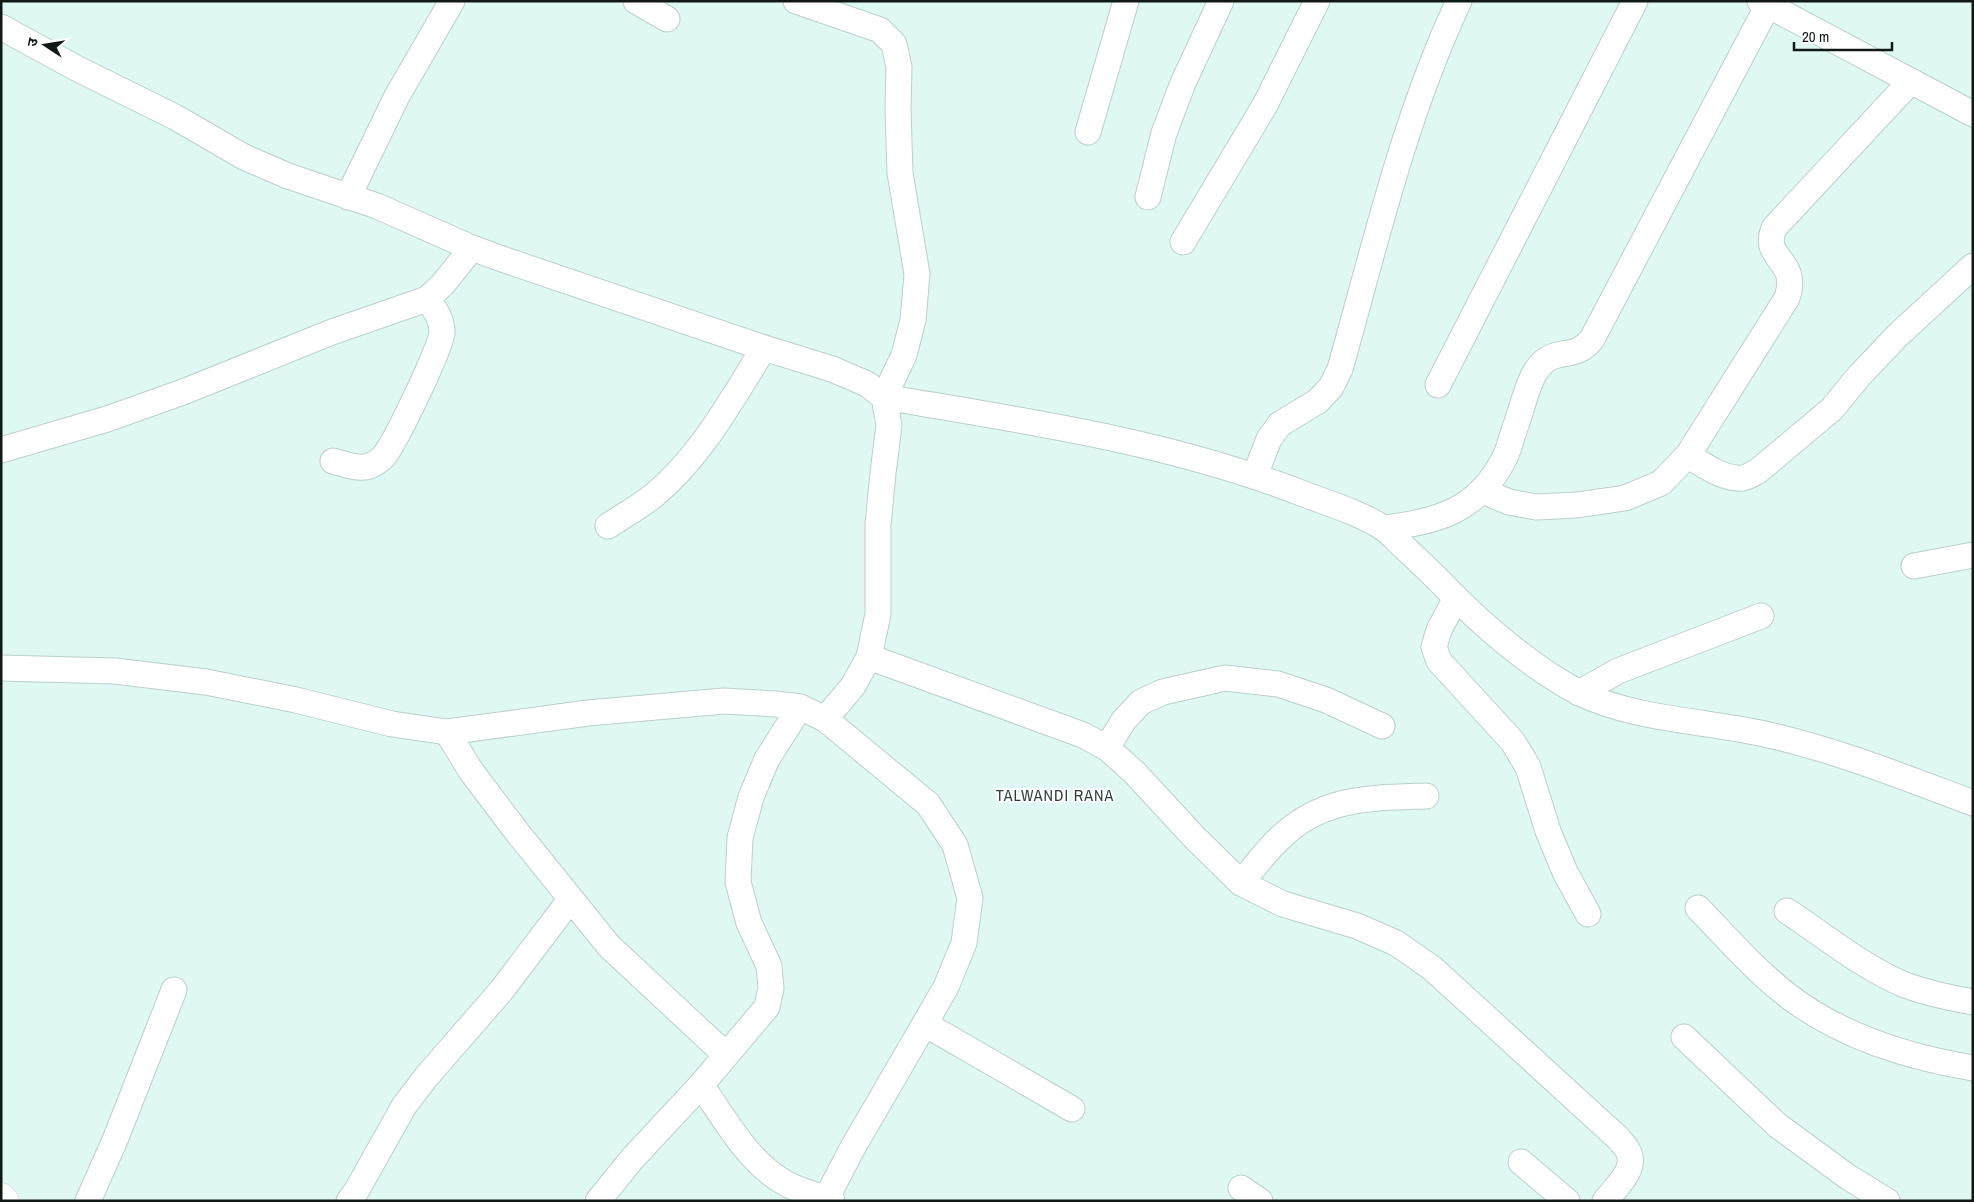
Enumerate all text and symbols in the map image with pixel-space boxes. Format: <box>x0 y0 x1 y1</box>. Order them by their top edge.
north arrow <box>20 20 70 70</box>
scale bar <box>1794 20 1892 52</box>
text: 20 m <box>1802 26 1829 47</box>
text: उ <box>23 36 42 48</box>
district label: TALWANDI RANA <box>996 784 1114 806</box>

